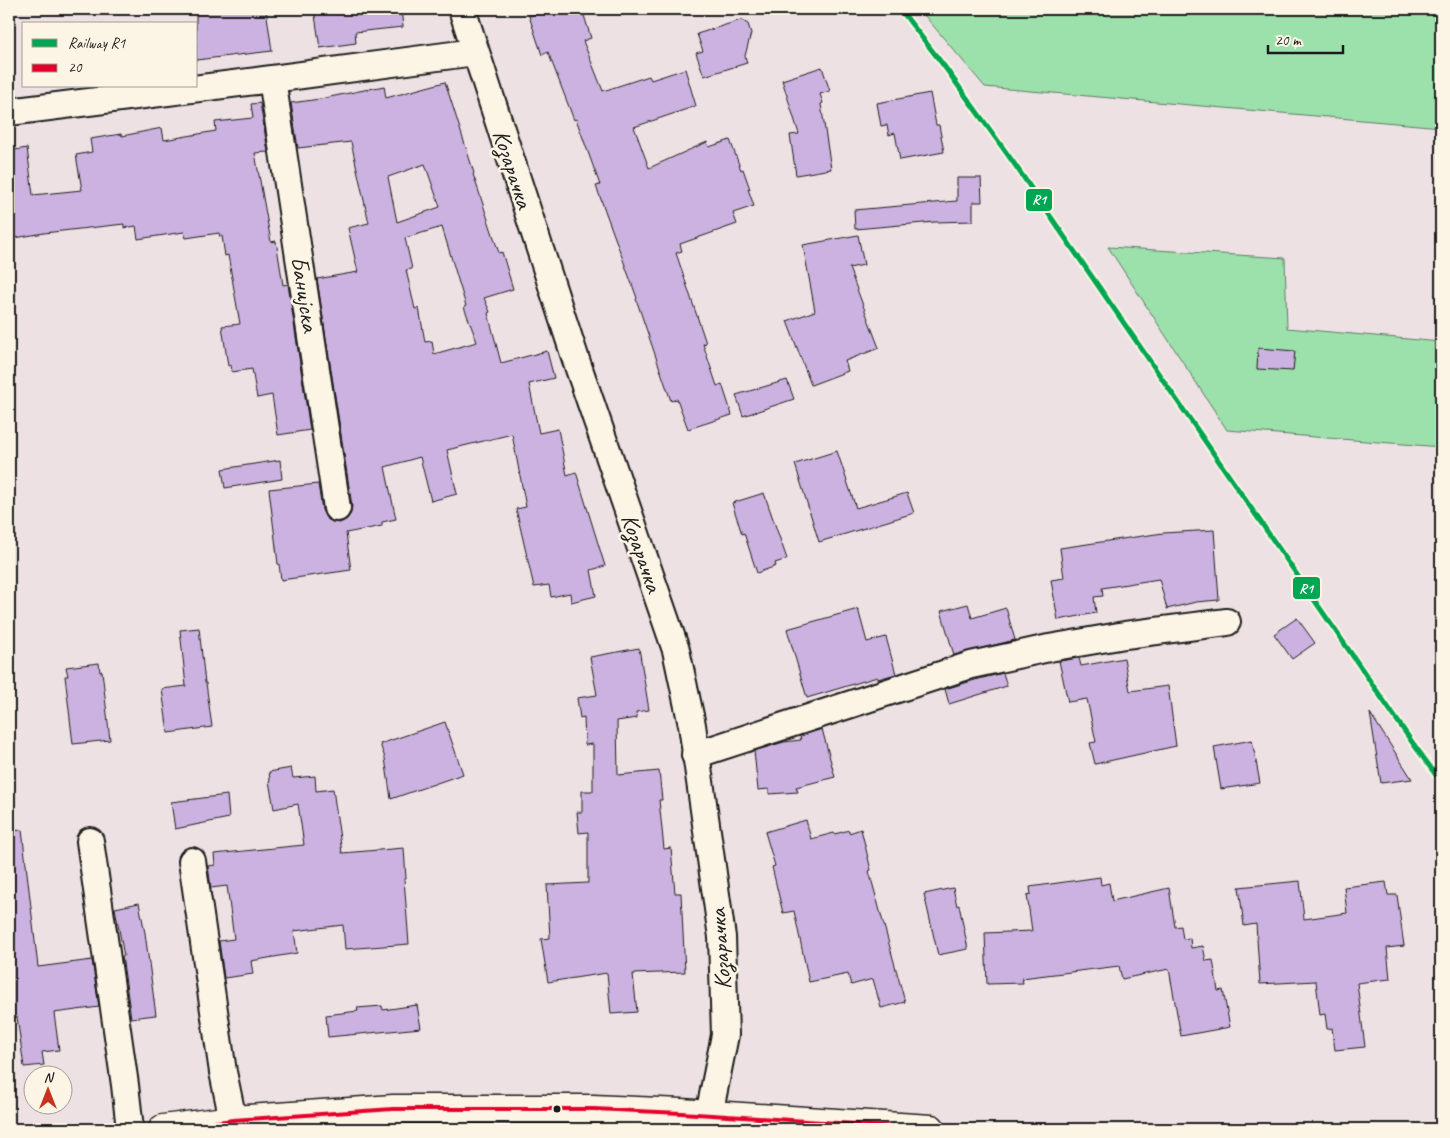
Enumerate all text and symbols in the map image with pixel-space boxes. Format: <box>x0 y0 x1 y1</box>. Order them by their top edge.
legend <box>22 22 198 88</box>
scale bar <box>1268 22 1342 54</box>
text: 20 m <box>1275 31 1302 50</box>
text: Railway R1 <box>68 34 127 53</box>
text: 20 <box>68 58 83 77</box>
street label: Козарачка <box>485 126 540 214</box>
line badge: R1 <box>1025 188 1053 212</box>
text: R1 <box>1032 191 1048 208</box>
street label: Банијска <box>284 254 326 335</box>
street label: Козарачка <box>614 510 670 598</box>
line badge: R1 <box>1292 576 1321 600</box>
text: R1 <box>1299 580 1315 597</box>
street label: Козарачка <box>702 906 739 991</box>
north arrow <box>22 1066 72 1116</box>
text: N <box>44 1069 55 1086</box>
unlabelled marker <box>552 1104 562 1114</box>

